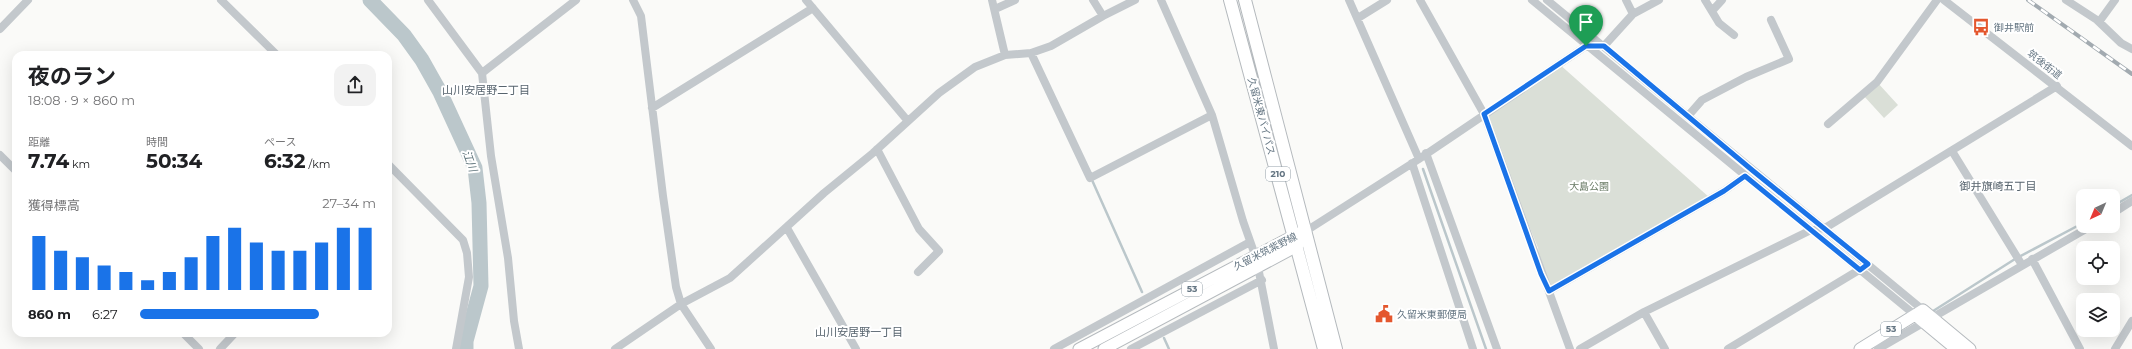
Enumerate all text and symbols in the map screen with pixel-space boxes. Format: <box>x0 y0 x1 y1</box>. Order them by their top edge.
pin <box>1569 5 1603 46</box>
icon: arrive <box>1575 11 1597 33</box>
bus stop icon: 御井駅前 <box>1971 17 1991 37</box>
place label: 御井駅前 <box>1994 21 2034 34</box>
street label: 筑後街道 <box>2025 47 2064 82</box>
text: 夜のラン <box>28 63 116 90</box>
button: share <box>334 64 376 106</box>
street label: 久留米東バイパス <box>1245 76 1278 156</box>
district label: 山川安居野二丁目 <box>442 83 530 97</box>
text: 18:08 · 9 × 860 m <box>28 92 135 108</box>
text: 距離 <box>28 135 50 149</box>
text: 時間 <box>146 135 168 149</box>
text: ペース <box>264 135 296 149</box>
water label: 江川 <box>460 148 481 175</box>
text: 7.74 <box>28 149 69 173</box>
text: 50:34 <box>146 149 202 173</box>
text: 6:32 <box>264 149 306 173</box>
text: km <box>69 157 90 171</box>
text: /km <box>306 157 330 171</box>
road number: 210 <box>1266 167 1290 181</box>
district label: 御井旗崎五丁目 <box>1959 179 2037 193</box>
park label: 大島公園 <box>1569 180 1609 193</box>
north arrow <box>2076 189 2120 233</box>
map controls <box>2076 189 2120 337</box>
text: 27–34 m <box>322 195 376 211</box>
text: 獲得標高 <box>28 197 80 213</box>
street label: 久留米筑紫野線 <box>1231 230 1299 273</box>
button: locate <box>2076 241 2120 285</box>
road number: 53 <box>1182 282 1202 296</box>
button: layers <box>2076 293 2120 337</box>
public building icon: 久留米東郵便局 <box>1374 304 1394 324</box>
text: 860 m <box>28 306 71 322</box>
text: 6:27 <box>92 306 118 322</box>
place label: 久留米東郵便局 <box>1397 308 1467 321</box>
road number: 53 <box>1881 322 1901 336</box>
district label: 山川安居野一丁目 <box>815 325 903 339</box>

